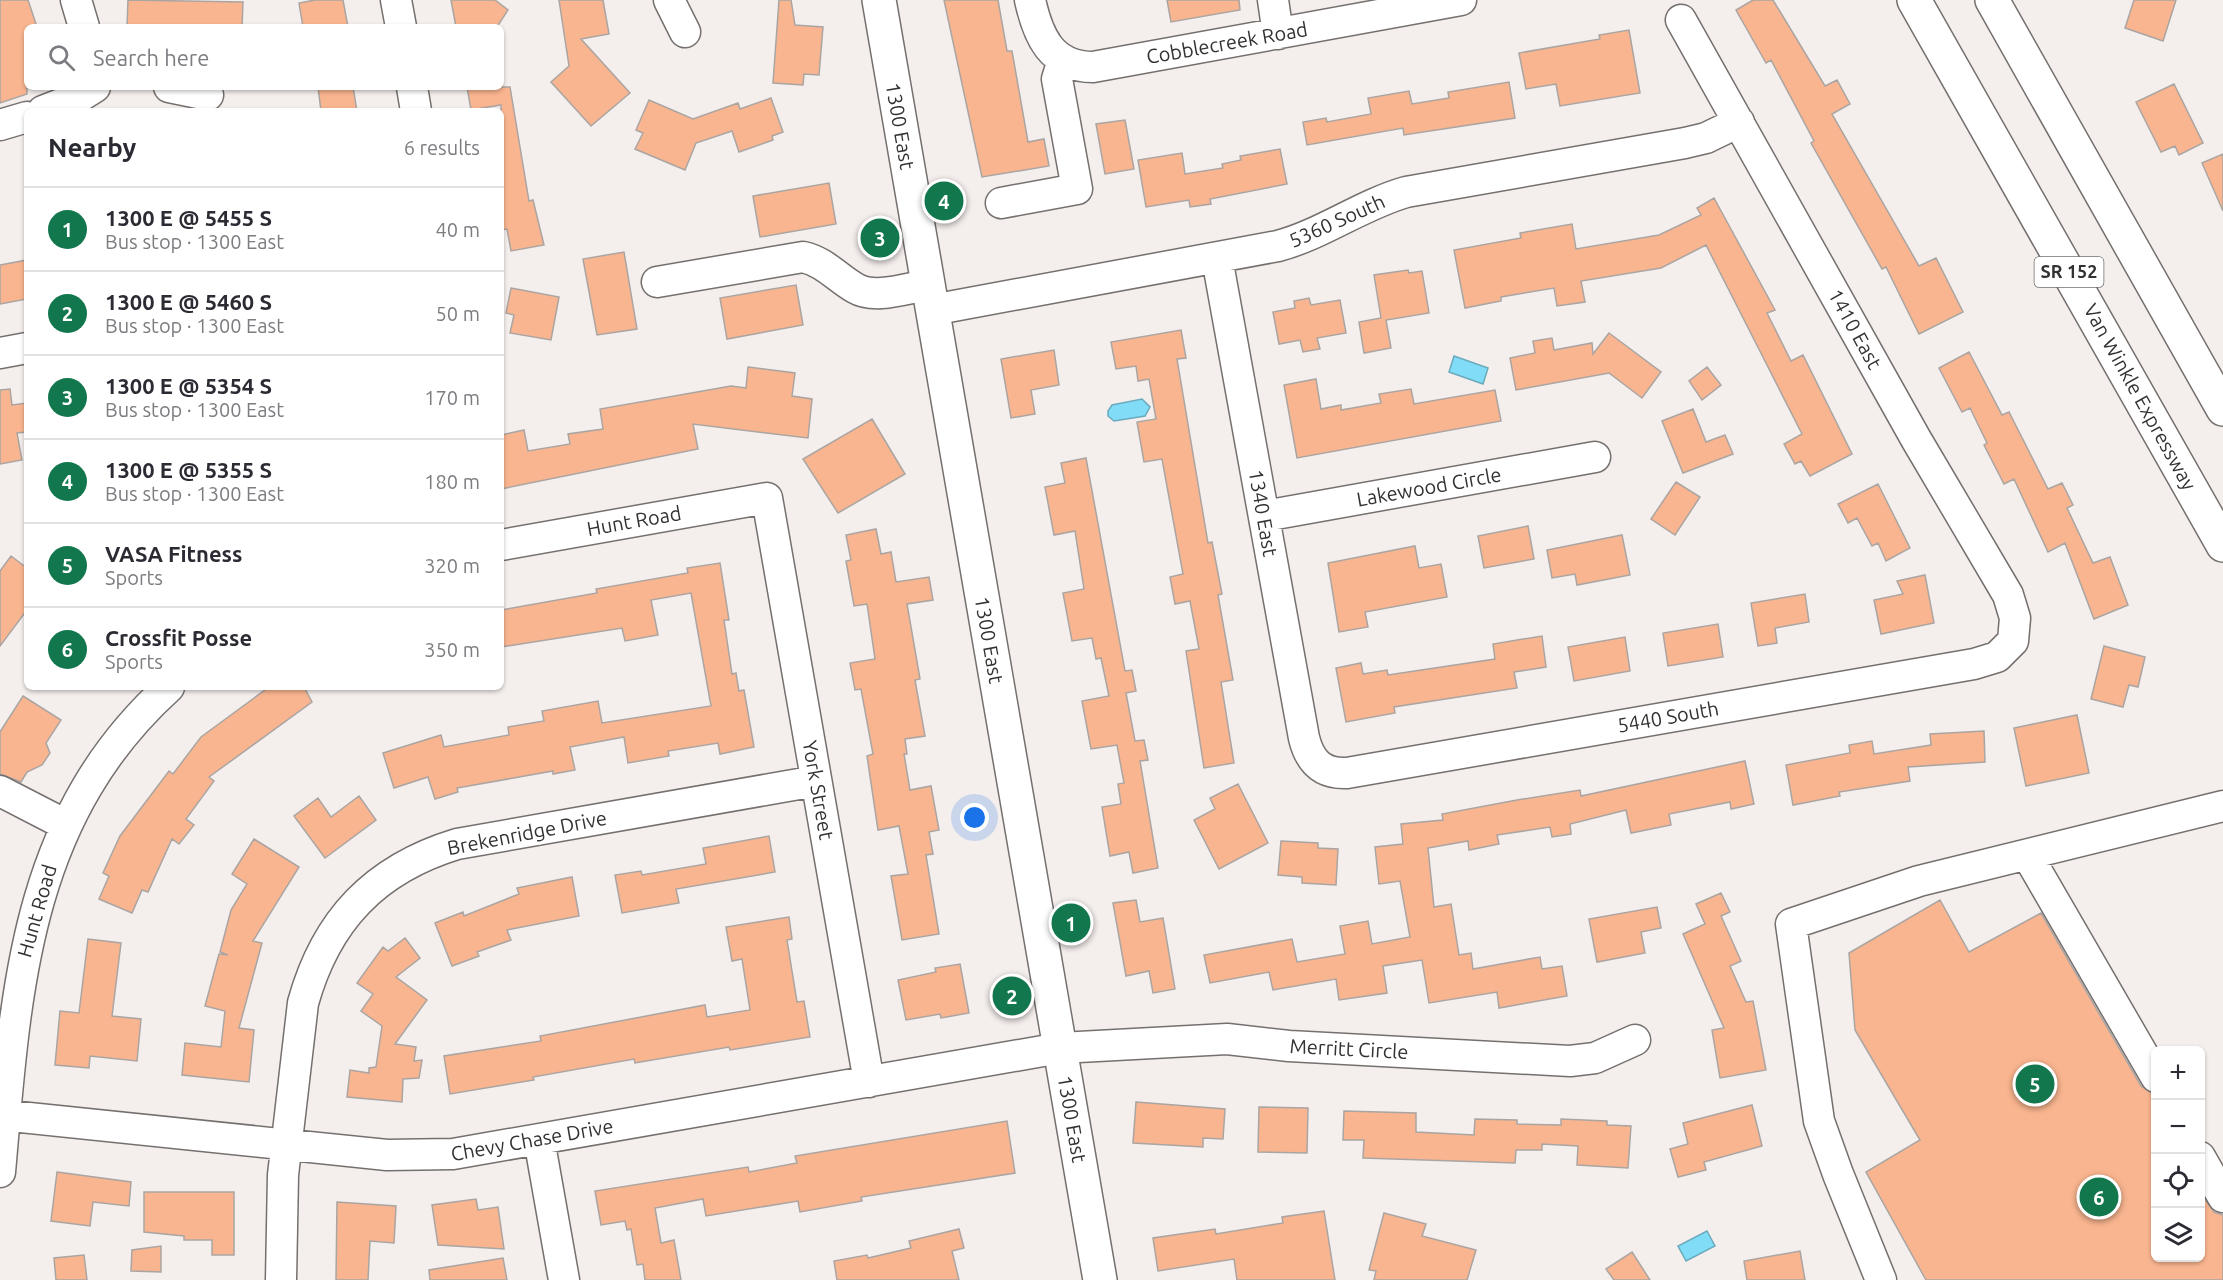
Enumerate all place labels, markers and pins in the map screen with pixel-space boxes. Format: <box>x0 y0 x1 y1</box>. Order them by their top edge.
pin: 4 <box>924 178 964 224</box>
pin: 3 <box>860 216 900 260</box>
pin: 1 <box>1052 900 1090 946</box>
pin: 2 <box>992 974 1032 1018</box>
pin: 5 <box>2016 1062 2054 1106</box>
pin: 6 <box>2080 1174 2118 1220</box>

